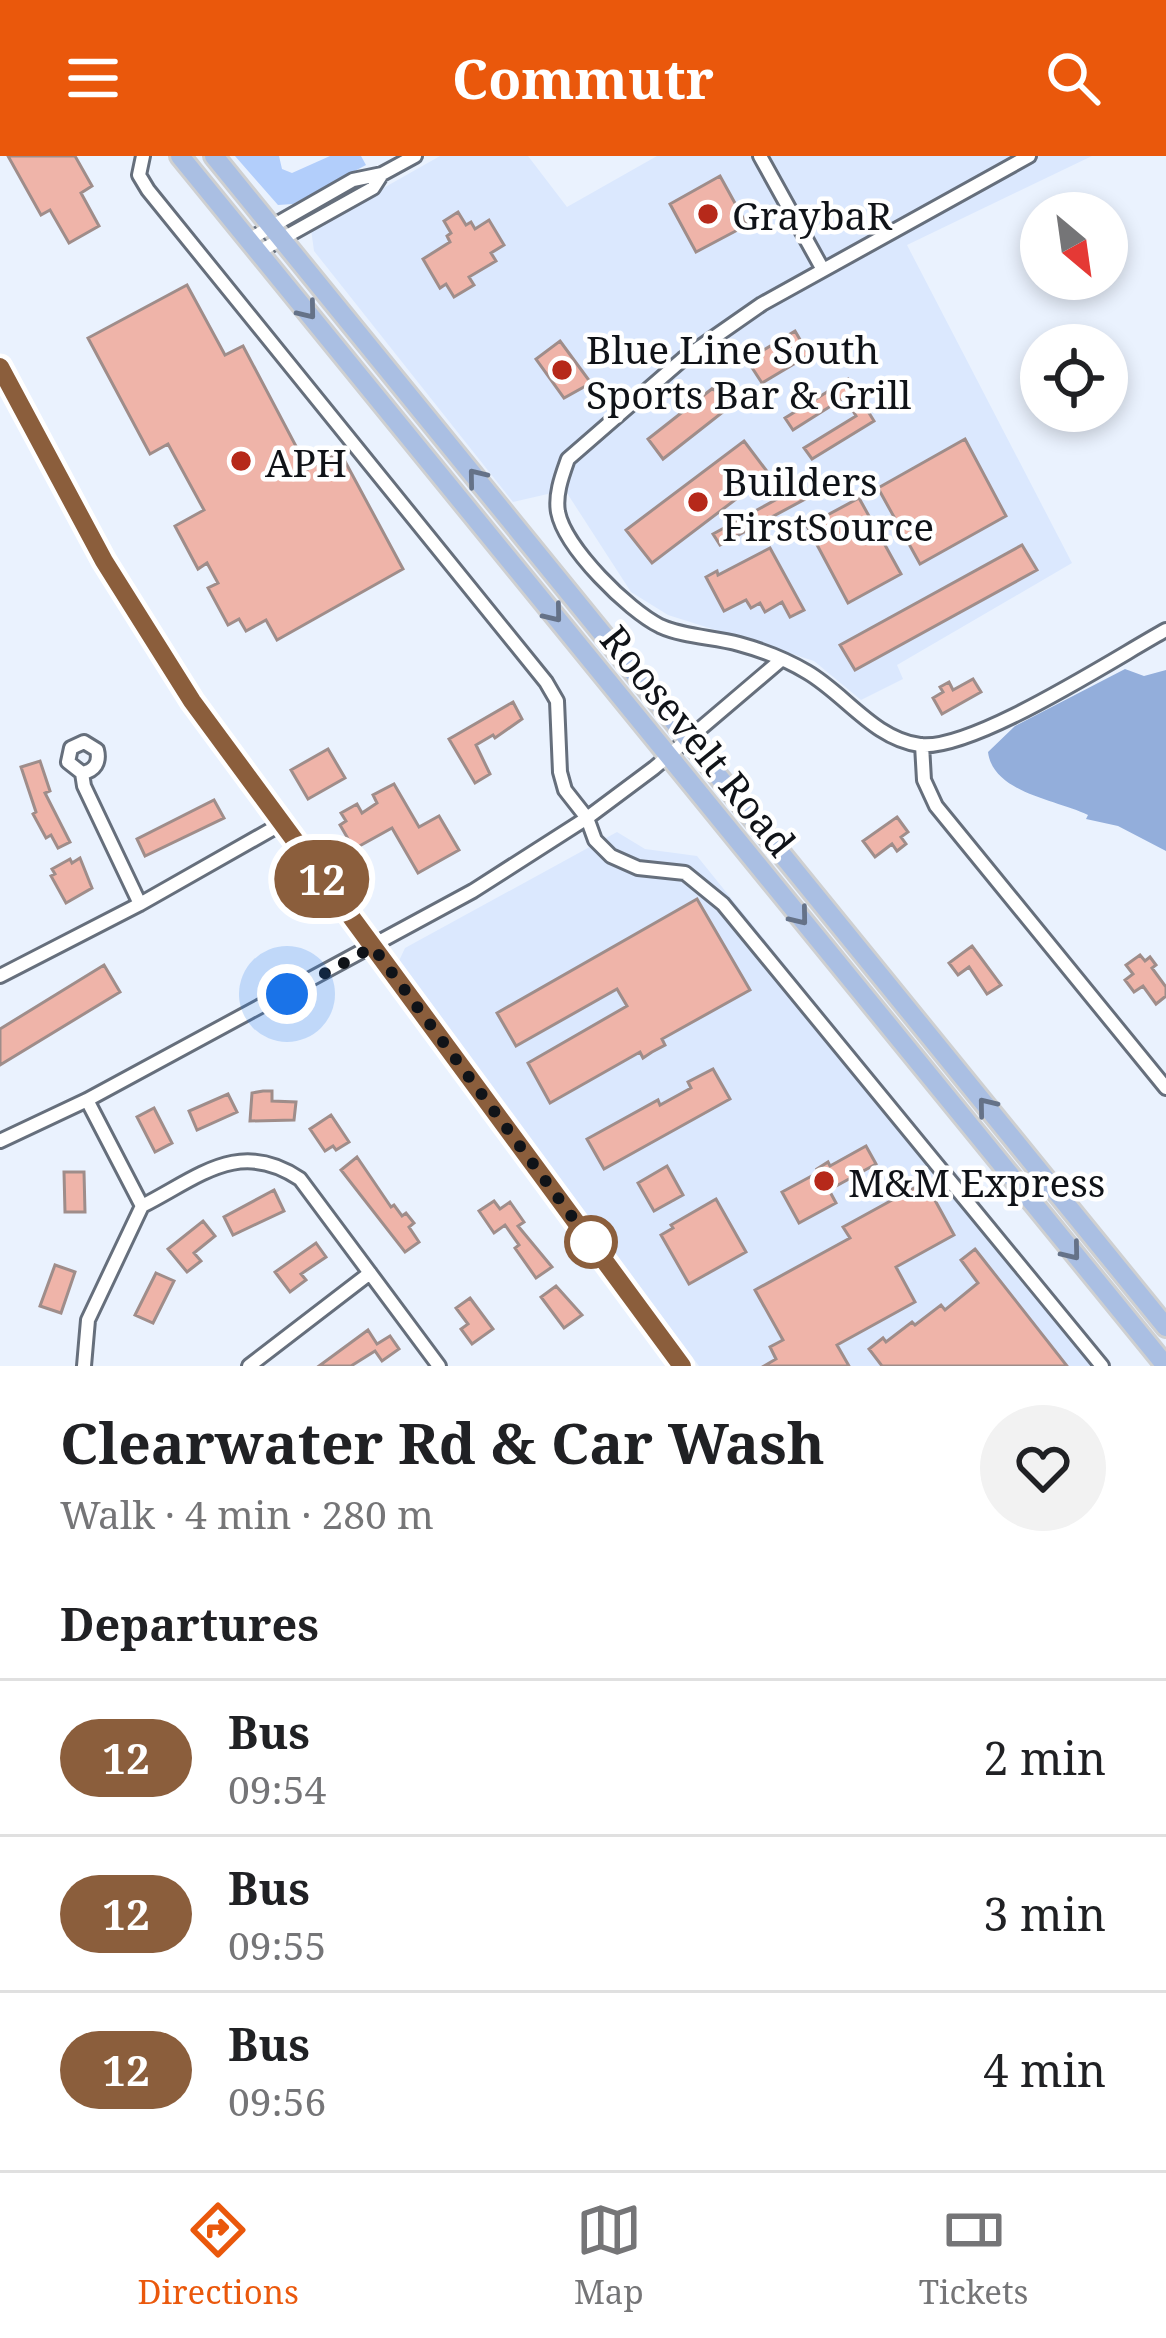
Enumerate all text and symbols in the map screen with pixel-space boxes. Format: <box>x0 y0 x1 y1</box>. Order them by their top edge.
text: Commutr <box>452 41 714 115</box>
icon: menu <box>60 45 126 111</box>
icon: search <box>1040 45 1106 111</box>
place label: GraybaR <box>732 188 893 241</box>
north arrow <box>1020 192 1128 300</box>
map controls <box>1020 192 1128 432</box>
marker: GraybaR <box>695 201 721 227</box>
one-way arrow <box>294 297 315 319</box>
place label: Blue Line South Sports Bar & Grill <box>586 322 911 420</box>
button: locate <box>1020 324 1128 432</box>
marker: Blue Line South Sports Bar & Grill <box>549 357 575 383</box>
place label: APH <box>265 435 347 488</box>
marker: APH <box>228 448 254 474</box>
place label: Builders FirstSource <box>722 454 934 552</box>
one-way arrow <box>468 469 490 491</box>
marker: Builders FirstSource <box>685 489 711 515</box>
one-way arrow <box>539 600 561 622</box>
street label: Roosevelt Road <box>590 614 808 866</box>
line badge: 12 <box>268 840 376 918</box>
text: 12 <box>298 850 346 907</box>
one-way arrow <box>785 903 807 925</box>
your location <box>257 964 317 1024</box>
one-way arrow <box>979 1098 1001 1120</box>
place label: M&M Express <box>848 1155 1105 1208</box>
marker: M&M Express <box>811 1168 837 1194</box>
unlabelled marker <box>566 1217 616 1267</box>
one-way arrow <box>1058 1238 1080 1260</box>
text: Clearwater Rd & Car Wash <box>60 1403 825 1481</box>
button: heart <box>980 1405 1106 1531</box>
text: Walk · 4 min · 280 m <box>60 1487 434 1540</box>
text: Departures <box>60 1593 319 1654</box>
text: Bus <box>228 1701 310 1762</box>
text: 2 min <box>983 1727 1106 1788</box>
text: 12 <box>102 1729 150 1786</box>
text: 09:54 <box>228 1762 326 1815</box>
text: Bus <box>228 1857 310 1918</box>
text: 3 min <box>983 1883 1106 1944</box>
text: 12 <box>102 1885 150 1942</box>
text: 09:55 <box>228 1918 326 1971</box>
text: Bus <box>228 2013 310 2074</box>
text: 4 min <box>983 2039 1106 2100</box>
text: 12 <box>102 2041 150 2098</box>
text: 09:56 <box>228 2074 326 2127</box>
tab: Directions <box>138 2197 299 2314</box>
tab: Map <box>574 2197 644 2314</box>
tab: Tickets <box>919 2197 1029 2314</box>

